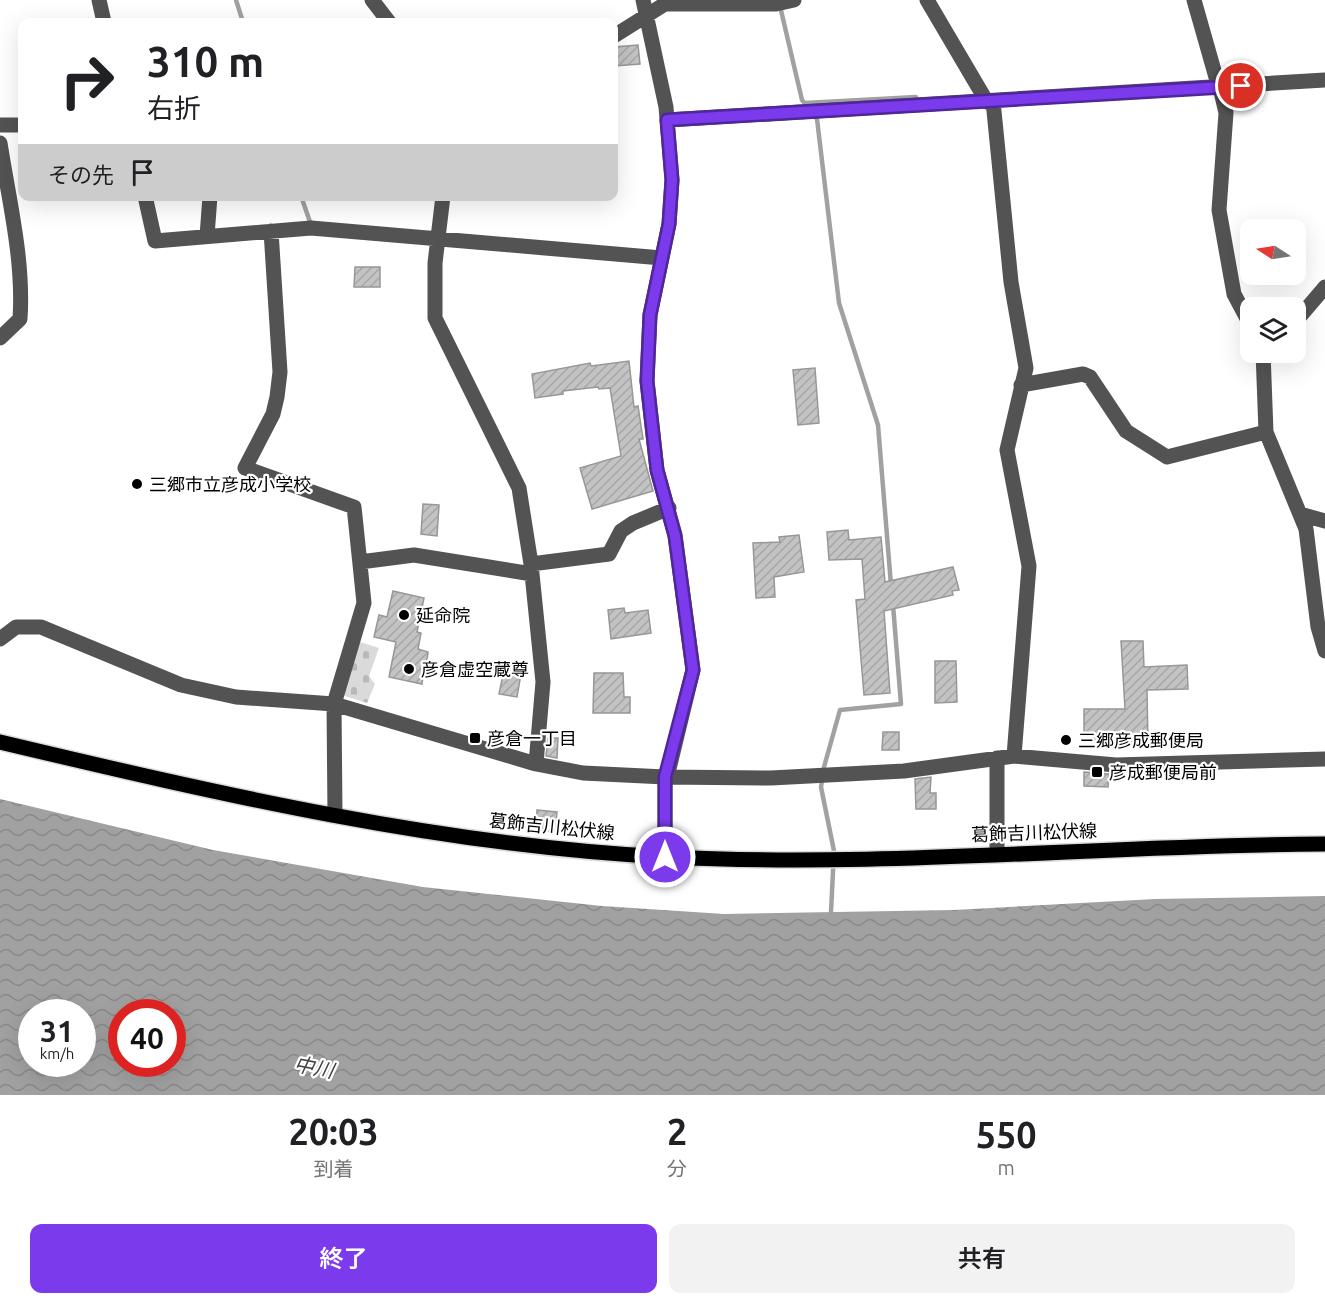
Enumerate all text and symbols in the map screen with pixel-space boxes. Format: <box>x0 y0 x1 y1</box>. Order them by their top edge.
text: 310 m <box>147 38 264 85</box>
icon: right <box>48 42 126 120</box>
pin <box>1215 60 1266 111</box>
icon: arrive <box>1224 69 1257 102</box>
text: 右折 <box>147 93 201 123</box>
icon: arrive <box>126 156 159 189</box>
text: その先 <box>48 162 114 187</box>
north arrow <box>1240 219 1306 285</box>
map controls <box>1240 219 1306 363</box>
button: layers <box>1240 297 1306 363</box>
place label: 三郷市立彦成小学校 <box>149 474 311 494</box>
marker: 三郷市立彦成小学校 <box>130 477 144 491</box>
place label: 延命院 <box>416 605 470 625</box>
marker: 延命院 <box>397 608 411 622</box>
place label: 彦倉虚空蔵尊 <box>421 659 529 679</box>
marker: 彦倉虚空蔵尊 <box>402 662 416 676</box>
place label: 彦倉一丁目 <box>487 728 577 748</box>
place label: 三郷彦成郵便局 <box>1078 730 1204 750</box>
marker: 彦倉一丁目 <box>468 731 482 745</box>
marker: 三郷彦成郵便局 <box>1059 733 1073 747</box>
place label: 彦成郵便局前 <box>1109 762 1217 782</box>
marker: 彦成郵便局前 <box>1090 765 1104 779</box>
street label: 葛飾吉川松伏線 <box>488 809 616 843</box>
street label: 葛飾吉川松伏線 <box>971 820 1097 844</box>
position arrow <box>633 825 697 889</box>
speed limit sign: 40 <box>108 999 186 1077</box>
text: 31 <box>40 1014 74 1048</box>
text: km/h <box>40 1045 74 1062</box>
water label: 中川 <box>292 1052 338 1082</box>
text: 20:03 <box>288 1111 379 1152</box>
text: 2 <box>667 1111 687 1152</box>
text: 550 <box>976 1114 1037 1155</box>
text: m <box>997 1156 1015 1179</box>
text: 到着 <box>313 1157 353 1180</box>
text: 分 <box>667 1157 687 1180</box>
button: 終了 <box>30 1224 657 1293</box>
button: 共有 <box>669 1224 1295 1293</box>

